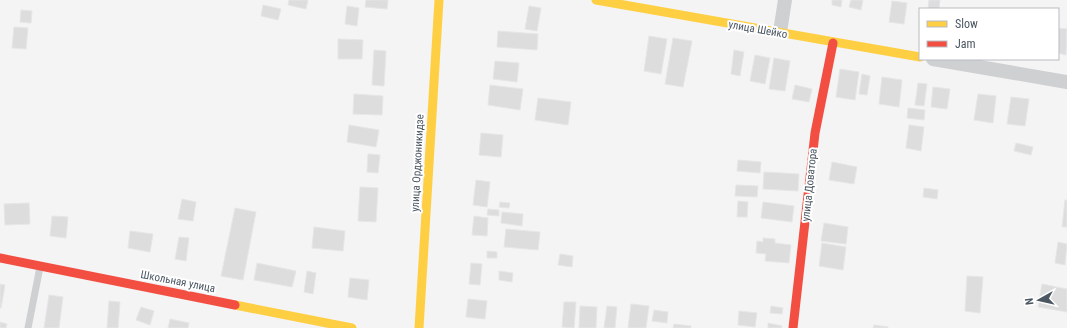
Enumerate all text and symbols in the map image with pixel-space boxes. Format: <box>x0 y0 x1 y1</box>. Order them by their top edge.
legend <box>919 8 1059 60</box>
text: Slow <box>955 17 978 31</box>
street label: улица Шейко <box>727 18 789 41</box>
text: Jam <box>955 37 976 51</box>
street label: улица Орджоникидзе <box>408 114 427 212</box>
street label: улица Доватора <box>799 148 820 222</box>
street label: Школьная улица <box>139 268 216 295</box>
north arrow <box>1019 280 1059 320</box>
text: N <box>1023 297 1036 306</box>

